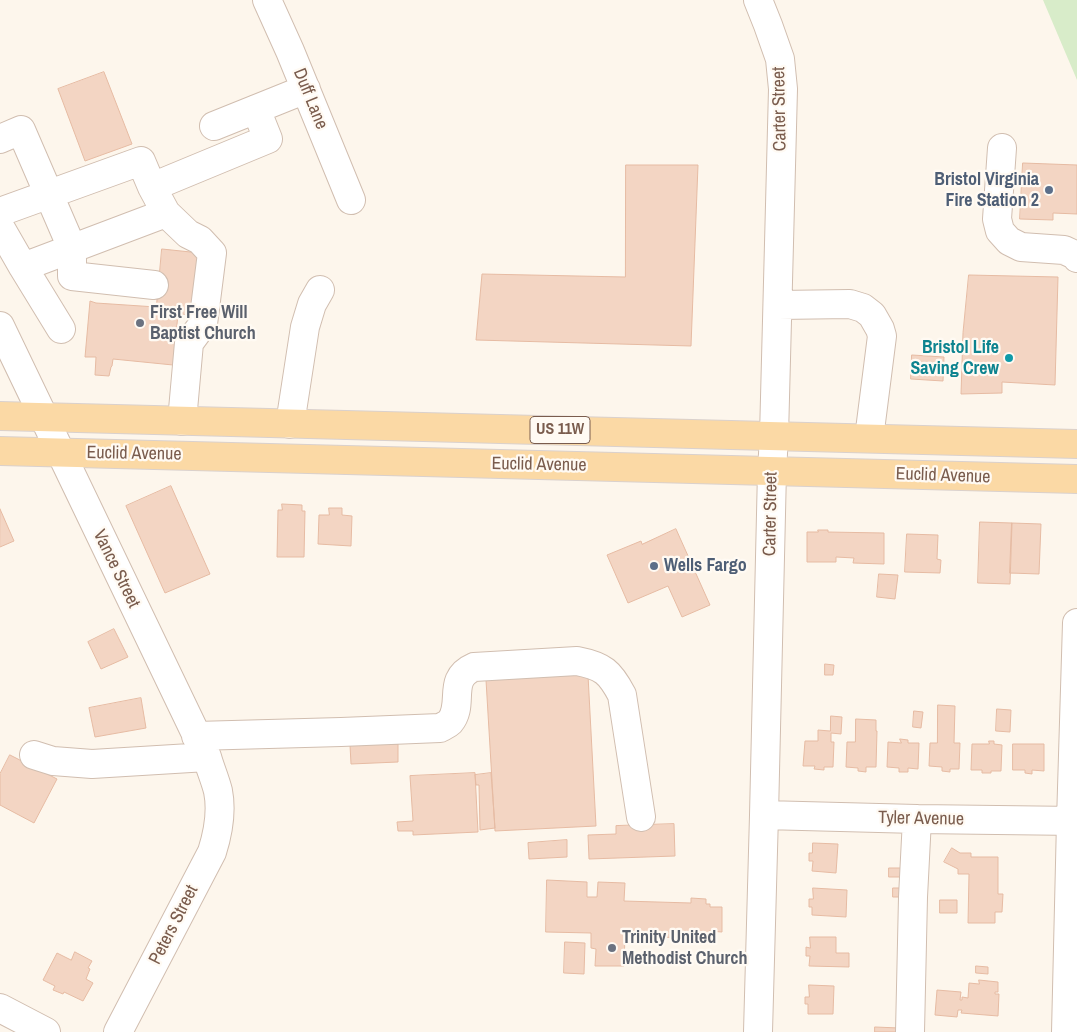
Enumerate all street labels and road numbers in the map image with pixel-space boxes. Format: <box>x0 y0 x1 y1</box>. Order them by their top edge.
street label: Duff Lane <box>288 65 332 133</box>
street label: Carter Street <box>768 67 792 151</box>
road number: US 11W <box>530 416 590 444</box>
street label: Euclid Avenue <box>86 442 182 466</box>
street label: Euclid Avenue <box>491 453 587 477</box>
street label: Euclid Avenue <box>895 464 991 488</box>
street label: Carter Street <box>759 472 783 556</box>
street label: Vance Street <box>88 526 144 612</box>
street label: Tyler Avenue <box>878 807 964 831</box>
street label: Peters Street <box>145 882 203 968</box>

